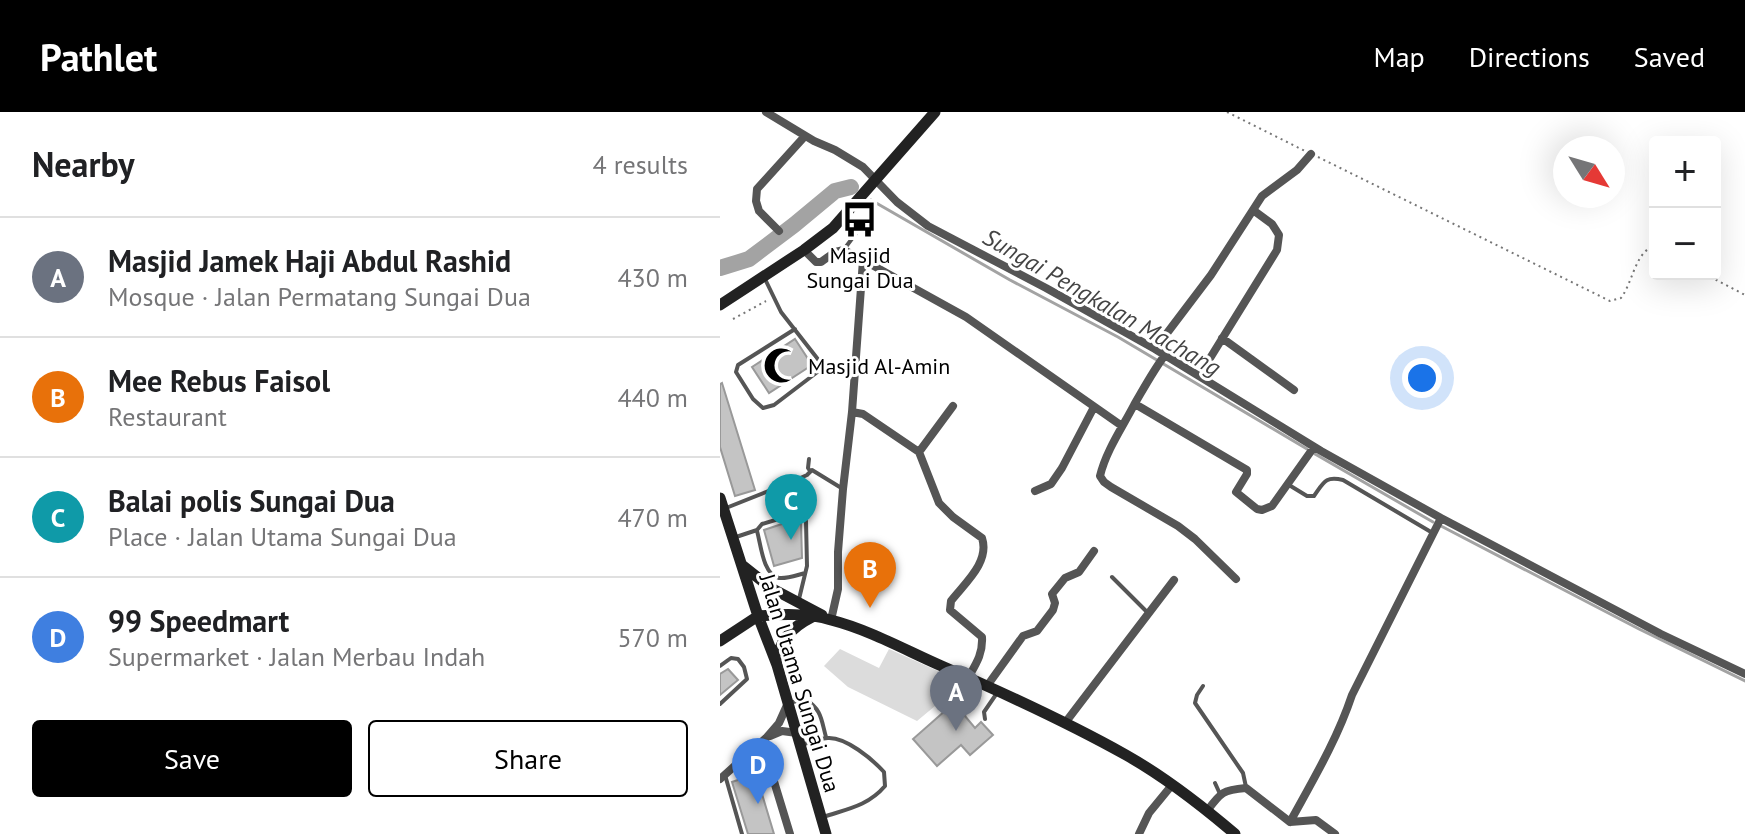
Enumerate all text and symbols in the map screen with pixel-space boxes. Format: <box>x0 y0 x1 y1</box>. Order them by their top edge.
text: Pathlet <box>40 32 157 81</box>
text: Map <box>1374 38 1425 75</box>
text: Directions <box>1469 38 1590 75</box>
text: Saved <box>1634 38 1705 75</box>
north arrow <box>1553 136 1625 208</box>
map controls <box>1649 136 1721 280</box>
button: + <box>1649 136 1721 208</box>
text: Nearby <box>32 142 134 186</box>
text: 4 results <box>593 148 688 181</box>
bus stop icon: Masjid Sungai Dua <box>841 200 879 238</box>
button: − <box>1649 208 1721 280</box>
water label: Sungai Pengkalan Machang <box>977 221 1227 383</box>
text: Masjid Jamek Haji Abdul Rashid <box>108 241 511 280</box>
place label: Masjid Sungai Dua <box>806 241 914 294</box>
text: A <box>50 261 66 294</box>
text: 430 m <box>617 261 688 294</box>
text: Mosque · Jalan Permatang Sungai Dua <box>108 280 531 313</box>
mosque icon: Masjid Al-Amin <box>763 347 801 385</box>
place label: Masjid Al-Amin <box>808 352 950 380</box>
your location <box>1402 358 1442 398</box>
text: Mee Rebus Faisol <box>108 361 330 400</box>
text: B <box>50 381 66 414</box>
text: 440 m <box>617 381 688 414</box>
text: Restaurant <box>108 400 227 433</box>
pin: C <box>765 474 817 540</box>
text: Balai polis Sungai Dua <box>108 481 395 520</box>
text: C <box>51 501 65 534</box>
text: 470 m <box>617 501 688 534</box>
text: Place · Jalan Utama Sungai Dua <box>108 520 457 553</box>
pin: B <box>844 542 896 608</box>
street label: Jalan Utama Sungai Dua <box>754 571 846 795</box>
text: 99 Speedmart <box>108 601 289 640</box>
text: D <box>50 621 66 654</box>
text: 570 m <box>617 621 688 654</box>
text: Supermarket · Jalan Merbau Indah <box>108 640 485 673</box>
pin: A <box>930 665 982 731</box>
button: Save <box>32 720 352 797</box>
button: Share <box>368 720 688 797</box>
pin: D <box>732 738 784 804</box>

